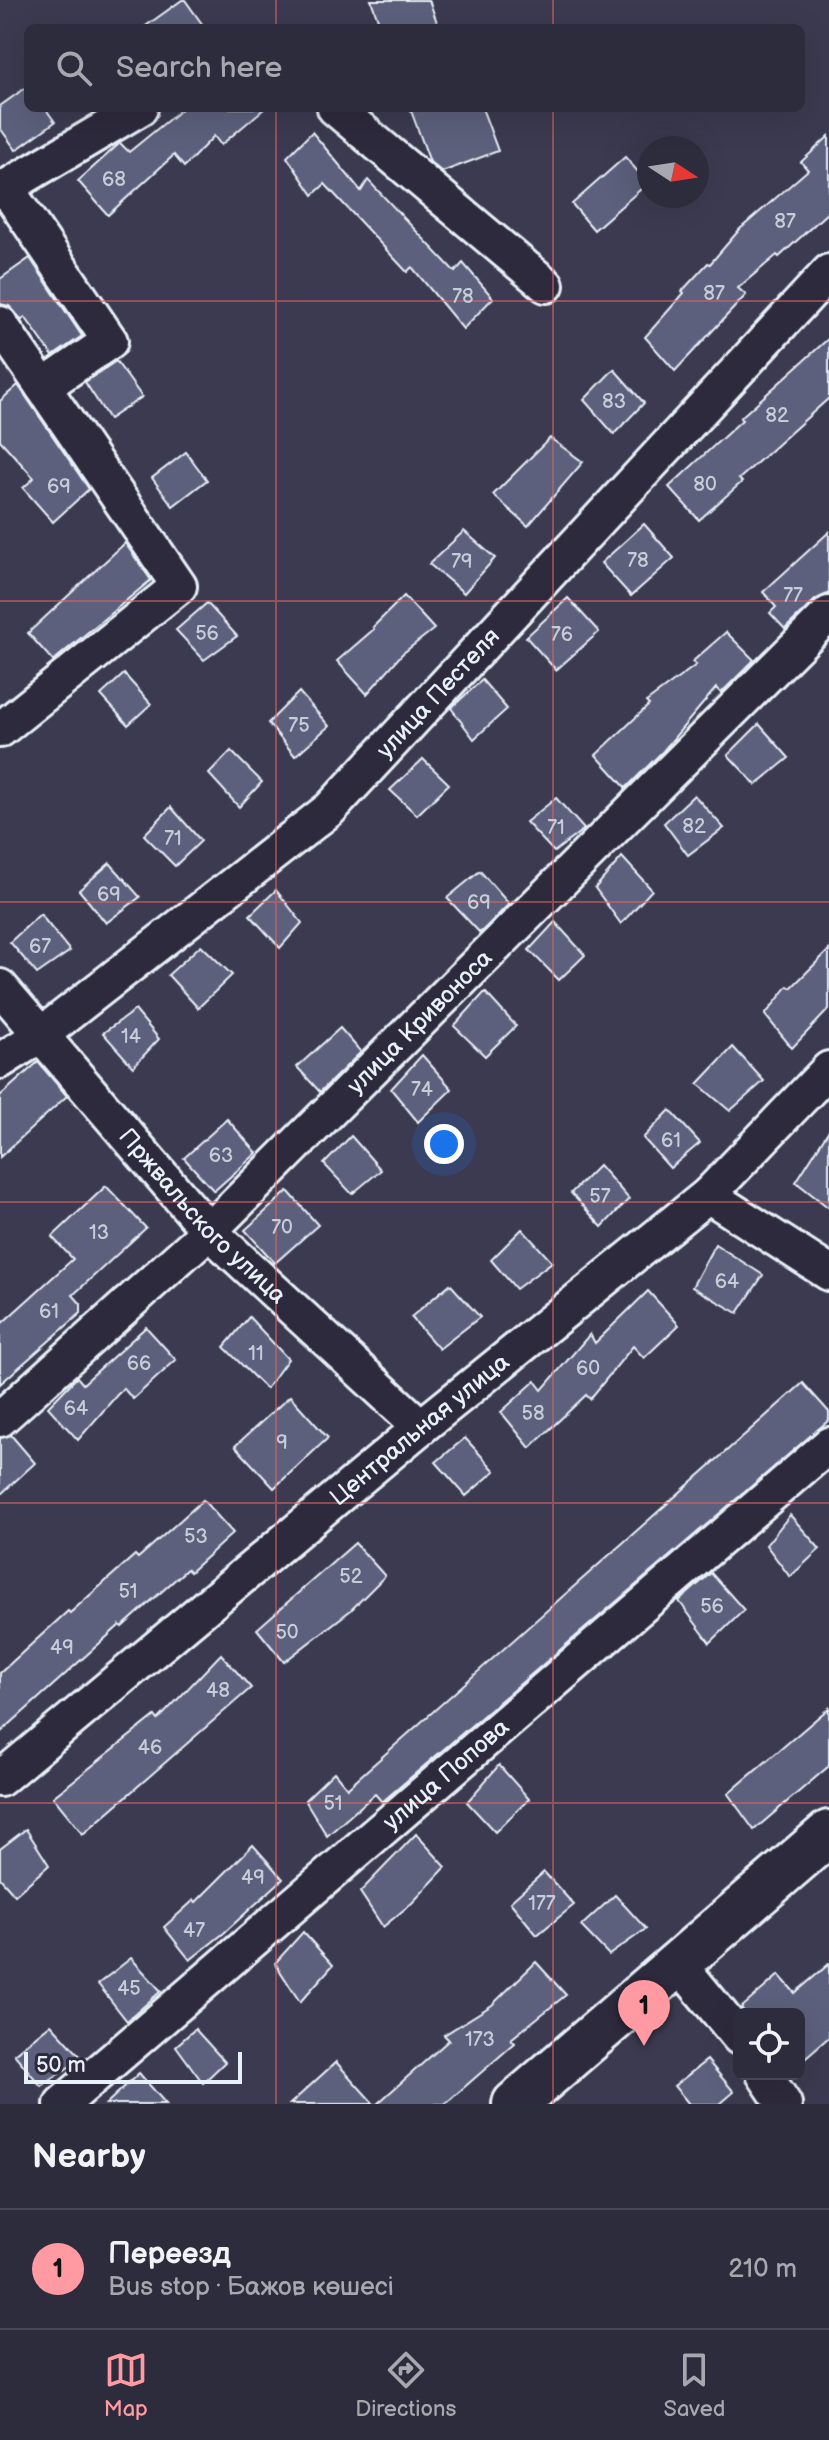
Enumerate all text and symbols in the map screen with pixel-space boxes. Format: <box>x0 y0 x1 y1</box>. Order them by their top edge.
search box <box>24 24 805 112</box>
icon: search <box>52 46 96 90</box>
text: Search here <box>116 50 282 86</box>
north arrow <box>637 136 709 208</box>
house number: 68 <box>102 168 126 192</box>
house number: 87 <box>774 210 796 234</box>
house number: 87 <box>703 282 725 306</box>
house number: 78 <box>452 285 474 309</box>
house number: 83 <box>602 390 626 414</box>
house number: 82 <box>765 404 789 428</box>
house number: 80 <box>693 473 717 497</box>
house number: 69 <box>47 475 71 499</box>
house number: 78 <box>627 549 649 573</box>
house number: 79 <box>451 550 473 574</box>
house number: 77 <box>783 584 803 608</box>
house number: 56 <box>195 622 219 646</box>
street label: улица Пестеля <box>371 622 506 764</box>
house number: 76 <box>551 623 573 647</box>
house number: 75 <box>288 714 310 738</box>
house number: 82 <box>682 815 706 839</box>
house number: 71 <box>547 816 565 840</box>
house number: 71 <box>164 827 182 851</box>
house number: 69 <box>97 883 121 907</box>
house number: 69 <box>467 891 491 915</box>
house number: 67 <box>29 935 51 959</box>
street label: улица Кривоноса <box>341 944 498 1100</box>
house number: 14 <box>121 1025 141 1049</box>
house number: 74 <box>411 1078 433 1102</box>
street label: Пржвальского улица <box>112 1123 292 1310</box>
your location <box>424 1124 464 1164</box>
house number: 61 <box>661 1129 681 1153</box>
house number: 63 <box>209 1144 233 1168</box>
house number: 57 <box>589 1185 611 1209</box>
house number: 70 <box>271 1216 293 1240</box>
house number: 13 <box>89 1221 109 1245</box>
house number: 64 <box>715 1270 739 1294</box>
house number: 61 <box>39 1300 59 1324</box>
house number: 11 <box>248 1342 264 1366</box>
street label: Центральная улица <box>324 1347 515 1512</box>
house number: 66 <box>127 1352 151 1376</box>
house number: 60 <box>576 1357 600 1381</box>
house number: 64 <box>64 1397 88 1421</box>
house number: 58 <box>521 1402 545 1426</box>
house number: 9 <box>276 1431 288 1455</box>
house number: 53 <box>184 1525 208 1549</box>
house number: 52 <box>339 1565 363 1589</box>
house number: 51 <box>118 1580 138 1604</box>
house number: 56 <box>700 1595 724 1619</box>
house number: 50 <box>275 1621 299 1645</box>
house number: 49 <box>50 1636 74 1660</box>
house number: 48 <box>206 1679 230 1703</box>
street label: улица Попова <box>377 1713 515 1837</box>
house number: 46 <box>138 1736 162 1760</box>
house number: 51 <box>323 1792 343 1816</box>
house number: 49 <box>241 1866 265 1890</box>
house number: 177 <box>528 1892 556 1916</box>
house number: 47 <box>183 1919 205 1943</box>
house number: 45 <box>117 1977 141 2001</box>
pin: 1 <box>618 1980 670 2046</box>
map controls <box>733 2008 805 2080</box>
button: locate <box>733 2008 805 2080</box>
house number: 173 <box>465 2028 495 2052</box>
scale bar <box>24 2048 242 2084</box>
text: 50 m <box>36 2052 86 2079</box>
text: Nearby <box>32 2136 146 2177</box>
text: Переезд <box>108 2236 231 2272</box>
text: 1 <box>53 2254 63 2285</box>
text: 210 m <box>728 2254 797 2285</box>
text: Bus stop · Бажов көшесі <box>108 2272 394 2303</box>
tab: Map <box>104 2348 148 2423</box>
tab: Directions <box>355 2348 456 2423</box>
tab: Saved <box>664 2348 725 2423</box>

